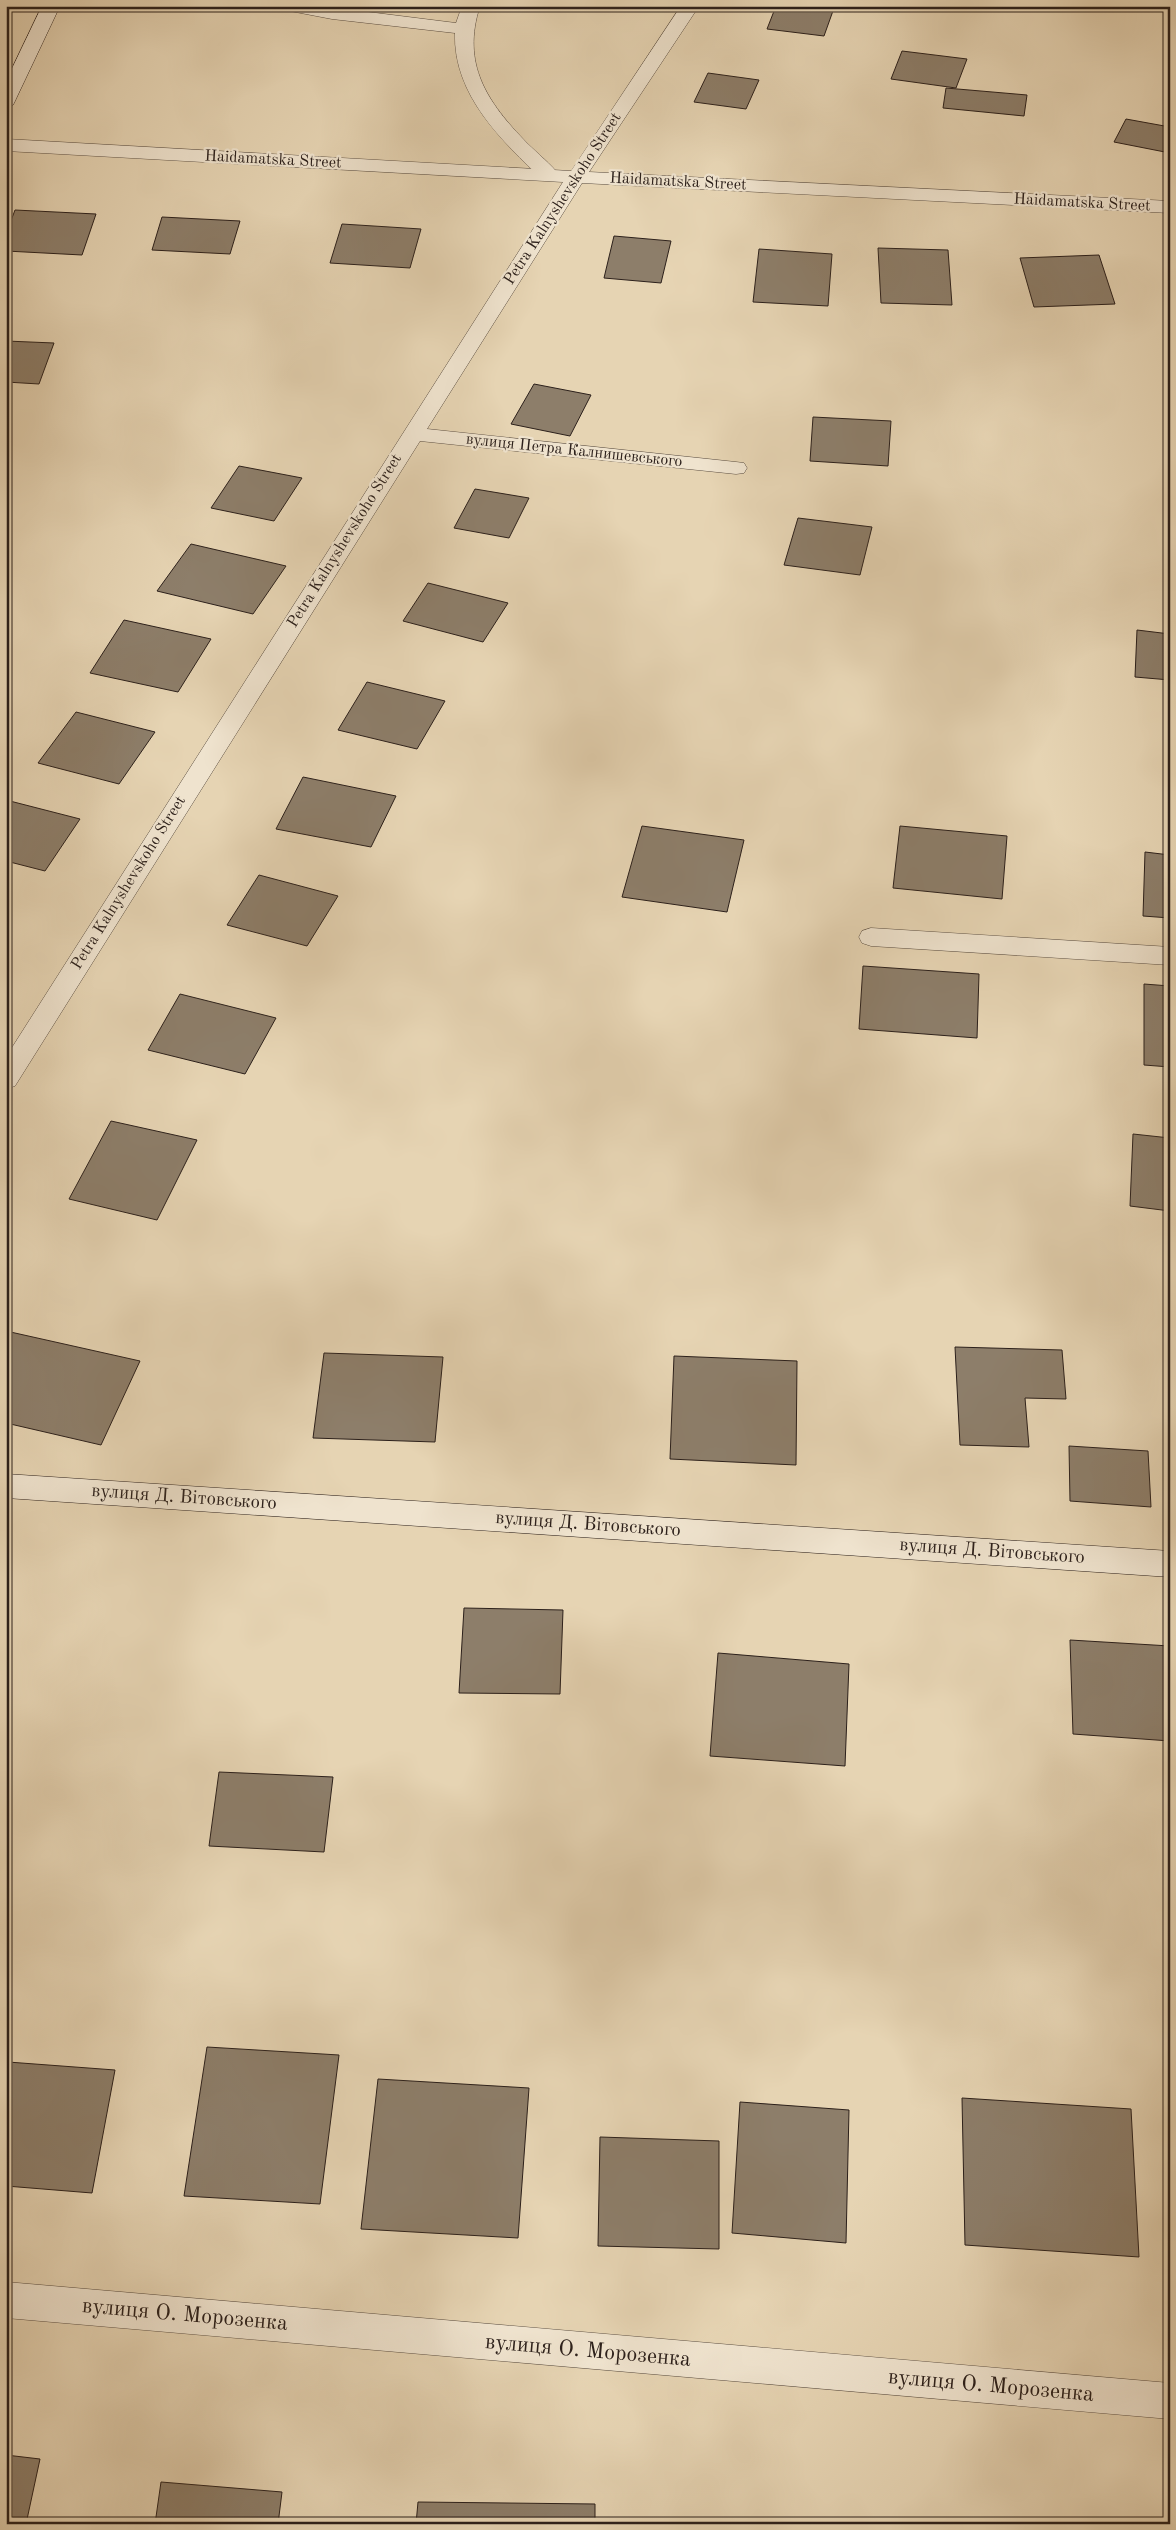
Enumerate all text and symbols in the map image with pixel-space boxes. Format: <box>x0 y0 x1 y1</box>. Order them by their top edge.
street label: Petra Kalnyshevskoho Street <box>501 110 625 288</box>
street label: Haidamatska Street <box>204 148 342 172</box>
street label: Haidamatska Street <box>609 170 747 194</box>
street label: Haidamatska Street <box>1013 191 1151 215</box>
street label: вулиця Петра Калнишевського <box>465 432 683 470</box>
street label: Petra Kalnyshevskoho Street <box>285 451 405 631</box>
street label: Petra Kalnyshevskoho Street <box>69 793 189 973</box>
street label: вулиця Д. Вітовського <box>91 1482 277 1514</box>
street label: вулиця Д. Вітовського <box>495 1509 681 1541</box>
street label: вулиця Д. Вітовського <box>899 1536 1085 1568</box>
street label: вулиця О. Морозенка <box>81 2295 289 2335</box>
street label: вулиця О. Морозенка <box>484 2331 692 2371</box>
street label: вулиця О. Морозенка <box>887 2366 1095 2406</box>

